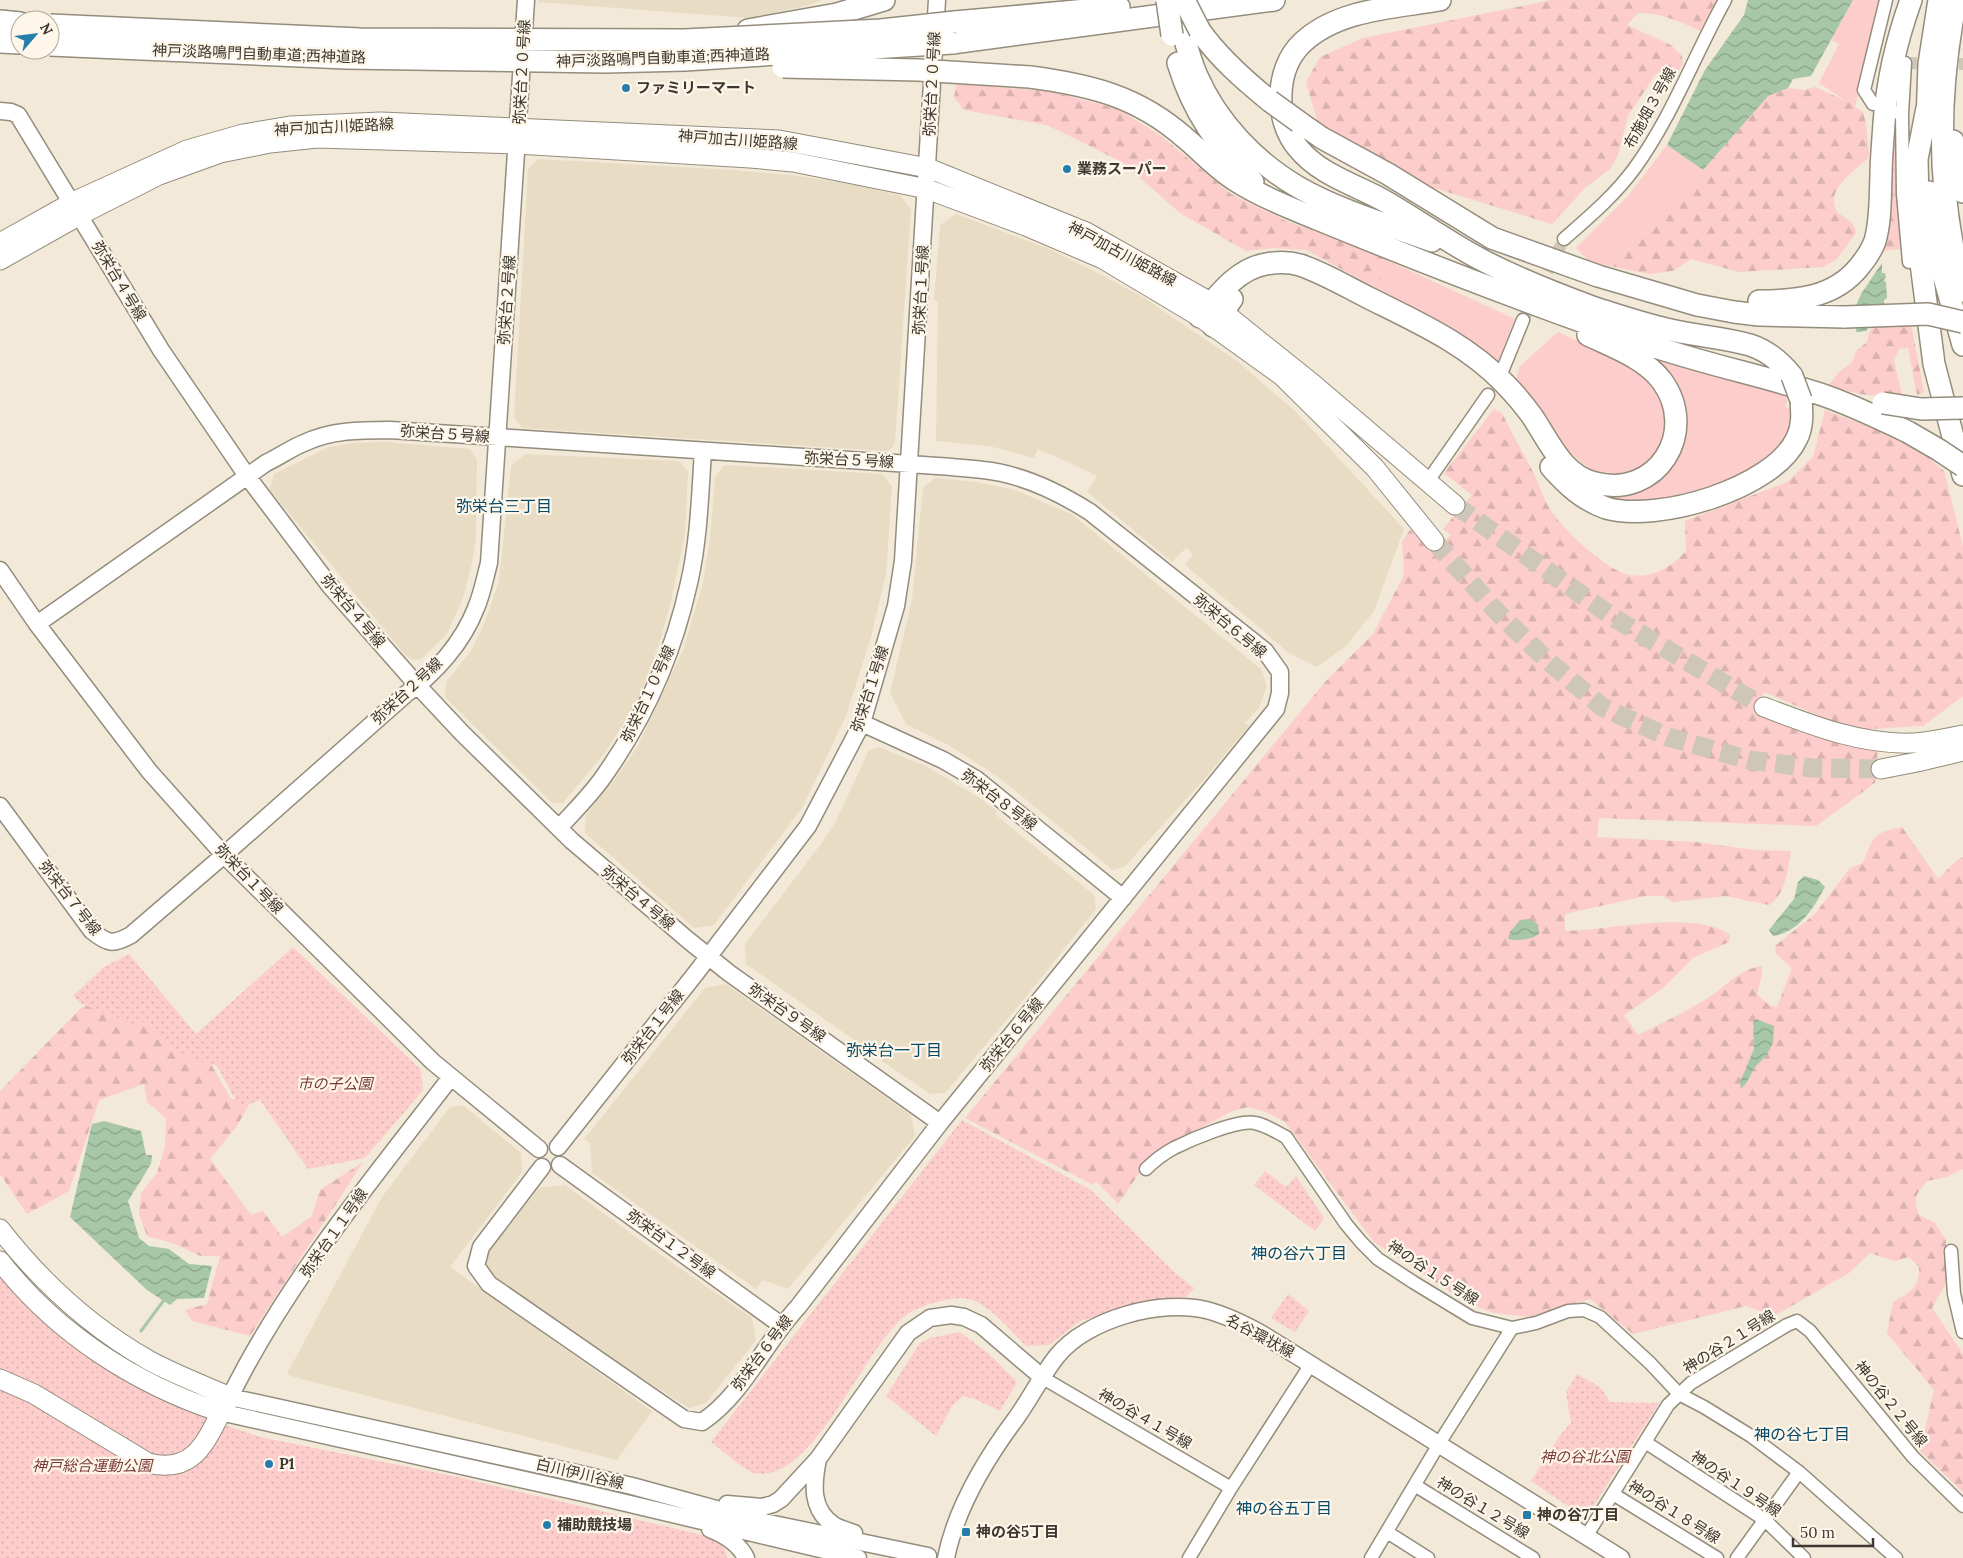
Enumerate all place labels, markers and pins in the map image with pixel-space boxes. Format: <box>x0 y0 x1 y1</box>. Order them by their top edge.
place label: ファミリーマート <box>636 78 756 97</box>
marker: ファミリーマート <box>620 82 632 94</box>
place label: 業務スーパー <box>1077 159 1167 178</box>
marker: 業務スーパー <box>1061 163 1073 175</box>
place label: P1 <box>279 1454 295 1473</box>
marker: P1 <box>263 1458 275 1470</box>
place label: 神の谷7丁目 <box>1536 1505 1619 1524</box>
marker: 神の谷7丁目 <box>1521 1509 1533 1521</box>
place label: 補助競技場 <box>557 1515 632 1534</box>
marker: 補助競技場 <box>541 1519 553 1531</box>
place label: 神の谷5丁目 <box>975 1522 1059 1541</box>
marker: 神の谷5丁目 <box>960 1526 972 1538</box>

